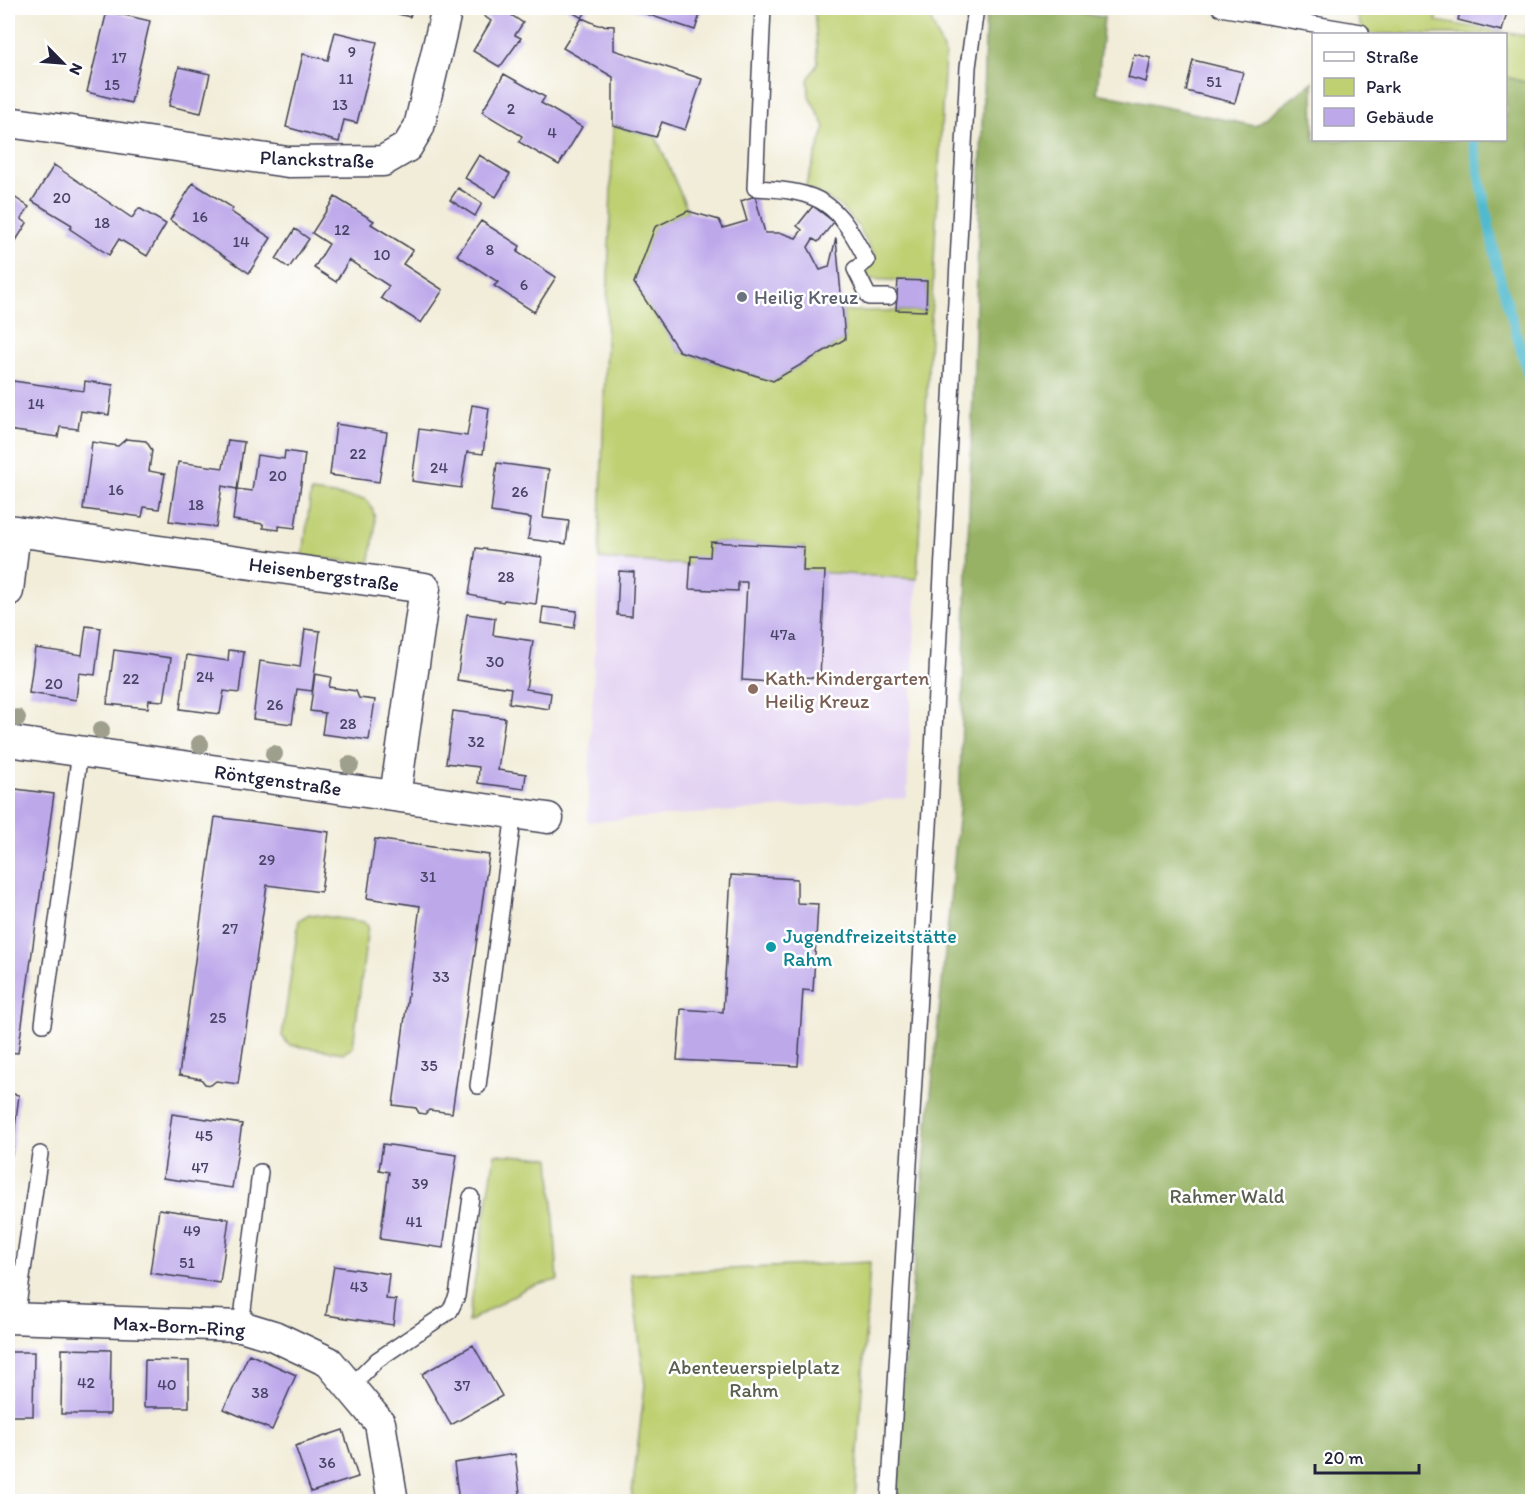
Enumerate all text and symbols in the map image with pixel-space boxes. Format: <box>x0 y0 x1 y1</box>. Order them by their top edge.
north arrow <box>33 33 93 93</box>
legend <box>1312 33 1507 141</box>
house number: 9 <box>348 42 356 61</box>
text: Straße <box>1366 46 1419 68</box>
house number: 17 <box>111 48 127 67</box>
text: N <box>65 60 87 78</box>
house number: 11 <box>339 69 354 88</box>
house number: 51 <box>1206 72 1222 91</box>
house number: 15 <box>104 75 120 94</box>
text: Park <box>1366 76 1401 98</box>
house number: 13 <box>332 95 348 114</box>
house number: 2 <box>507 99 516 118</box>
text: Gebäude <box>1366 106 1434 128</box>
house number: 4 <box>547 123 557 142</box>
street label: Planckstraße <box>259 145 375 173</box>
house number: 20 <box>53 188 71 207</box>
house number: 16 <box>192 207 208 226</box>
house number: 18 <box>94 213 110 232</box>
house number: 12 <box>334 220 351 239</box>
house number: 14 <box>232 232 250 251</box>
house number: 8 <box>486 240 495 259</box>
house number: 10 <box>373 245 391 264</box>
house number: 6 <box>520 275 528 294</box>
place label: Heilig Kreuz <box>754 285 859 309</box>
marker: Heilig Kreuz <box>735 290 749 304</box>
house number: 14 <box>27 394 45 413</box>
house number: 22 <box>350 444 367 463</box>
house number: 24 <box>430 458 448 477</box>
house number: 20 <box>269 466 287 485</box>
house number: 16 <box>108 480 124 499</box>
house number: 26 <box>512 482 528 501</box>
house number: 18 <box>188 495 204 514</box>
street label: Heisenbergstraße <box>247 552 401 596</box>
house number: 28 <box>497 567 515 586</box>
house number: 47a <box>770 625 797 644</box>
house number: 30 <box>486 652 504 671</box>
place label: Kath. Kindergarten Heilig Kreuz <box>765 666 929 713</box>
house number: 24 <box>196 667 214 686</box>
house number: 22 <box>123 669 140 688</box>
house number: 20 <box>45 674 63 693</box>
marker: Kath. Kindergarten Heilig Kreuz <box>746 682 760 696</box>
house number: 26 <box>267 695 283 714</box>
house number: 28 <box>339 714 357 733</box>
house number: 32 <box>467 732 485 751</box>
street label: Röntgenstraße <box>213 759 343 801</box>
house number: 29 <box>259 850 275 869</box>
house number: 31 <box>420 867 437 886</box>
house number: 27 <box>222 919 238 938</box>
place label: Jugendfreizeitstätte Rahm <box>783 924 957 971</box>
marker: Jugendfreizeitstätte Rahm <box>764 940 778 954</box>
house number: 33 <box>432 967 450 986</box>
house number: 25 <box>210 1008 226 1027</box>
house number: 35 <box>420 1056 438 1075</box>
house number: 45 <box>195 1126 213 1145</box>
house number: 47 <box>191 1158 209 1177</box>
house number: 39 <box>411 1174 429 1193</box>
park label: Rahmer Wald <box>1169 1184 1285 1208</box>
house number: 41 <box>405 1212 423 1231</box>
house number: 49 <box>183 1221 201 1240</box>
house number: 51 <box>179 1253 195 1272</box>
house number: 43 <box>350 1277 368 1296</box>
street label: Max-Born-Ring <box>112 1311 247 1341</box>
park label: Abenteuerspielplatz Rahm <box>668 1355 840 1402</box>
house number: 42 <box>77 1373 96 1392</box>
house number: 40 <box>157 1375 177 1394</box>
house number: 37 <box>454 1376 470 1395</box>
house number: 38 <box>251 1383 269 1402</box>
scale bar <box>1315 1437 1418 1475</box>
text: 20 m <box>1324 1447 1364 1469</box>
house number: 36 <box>318 1453 336 1472</box>

